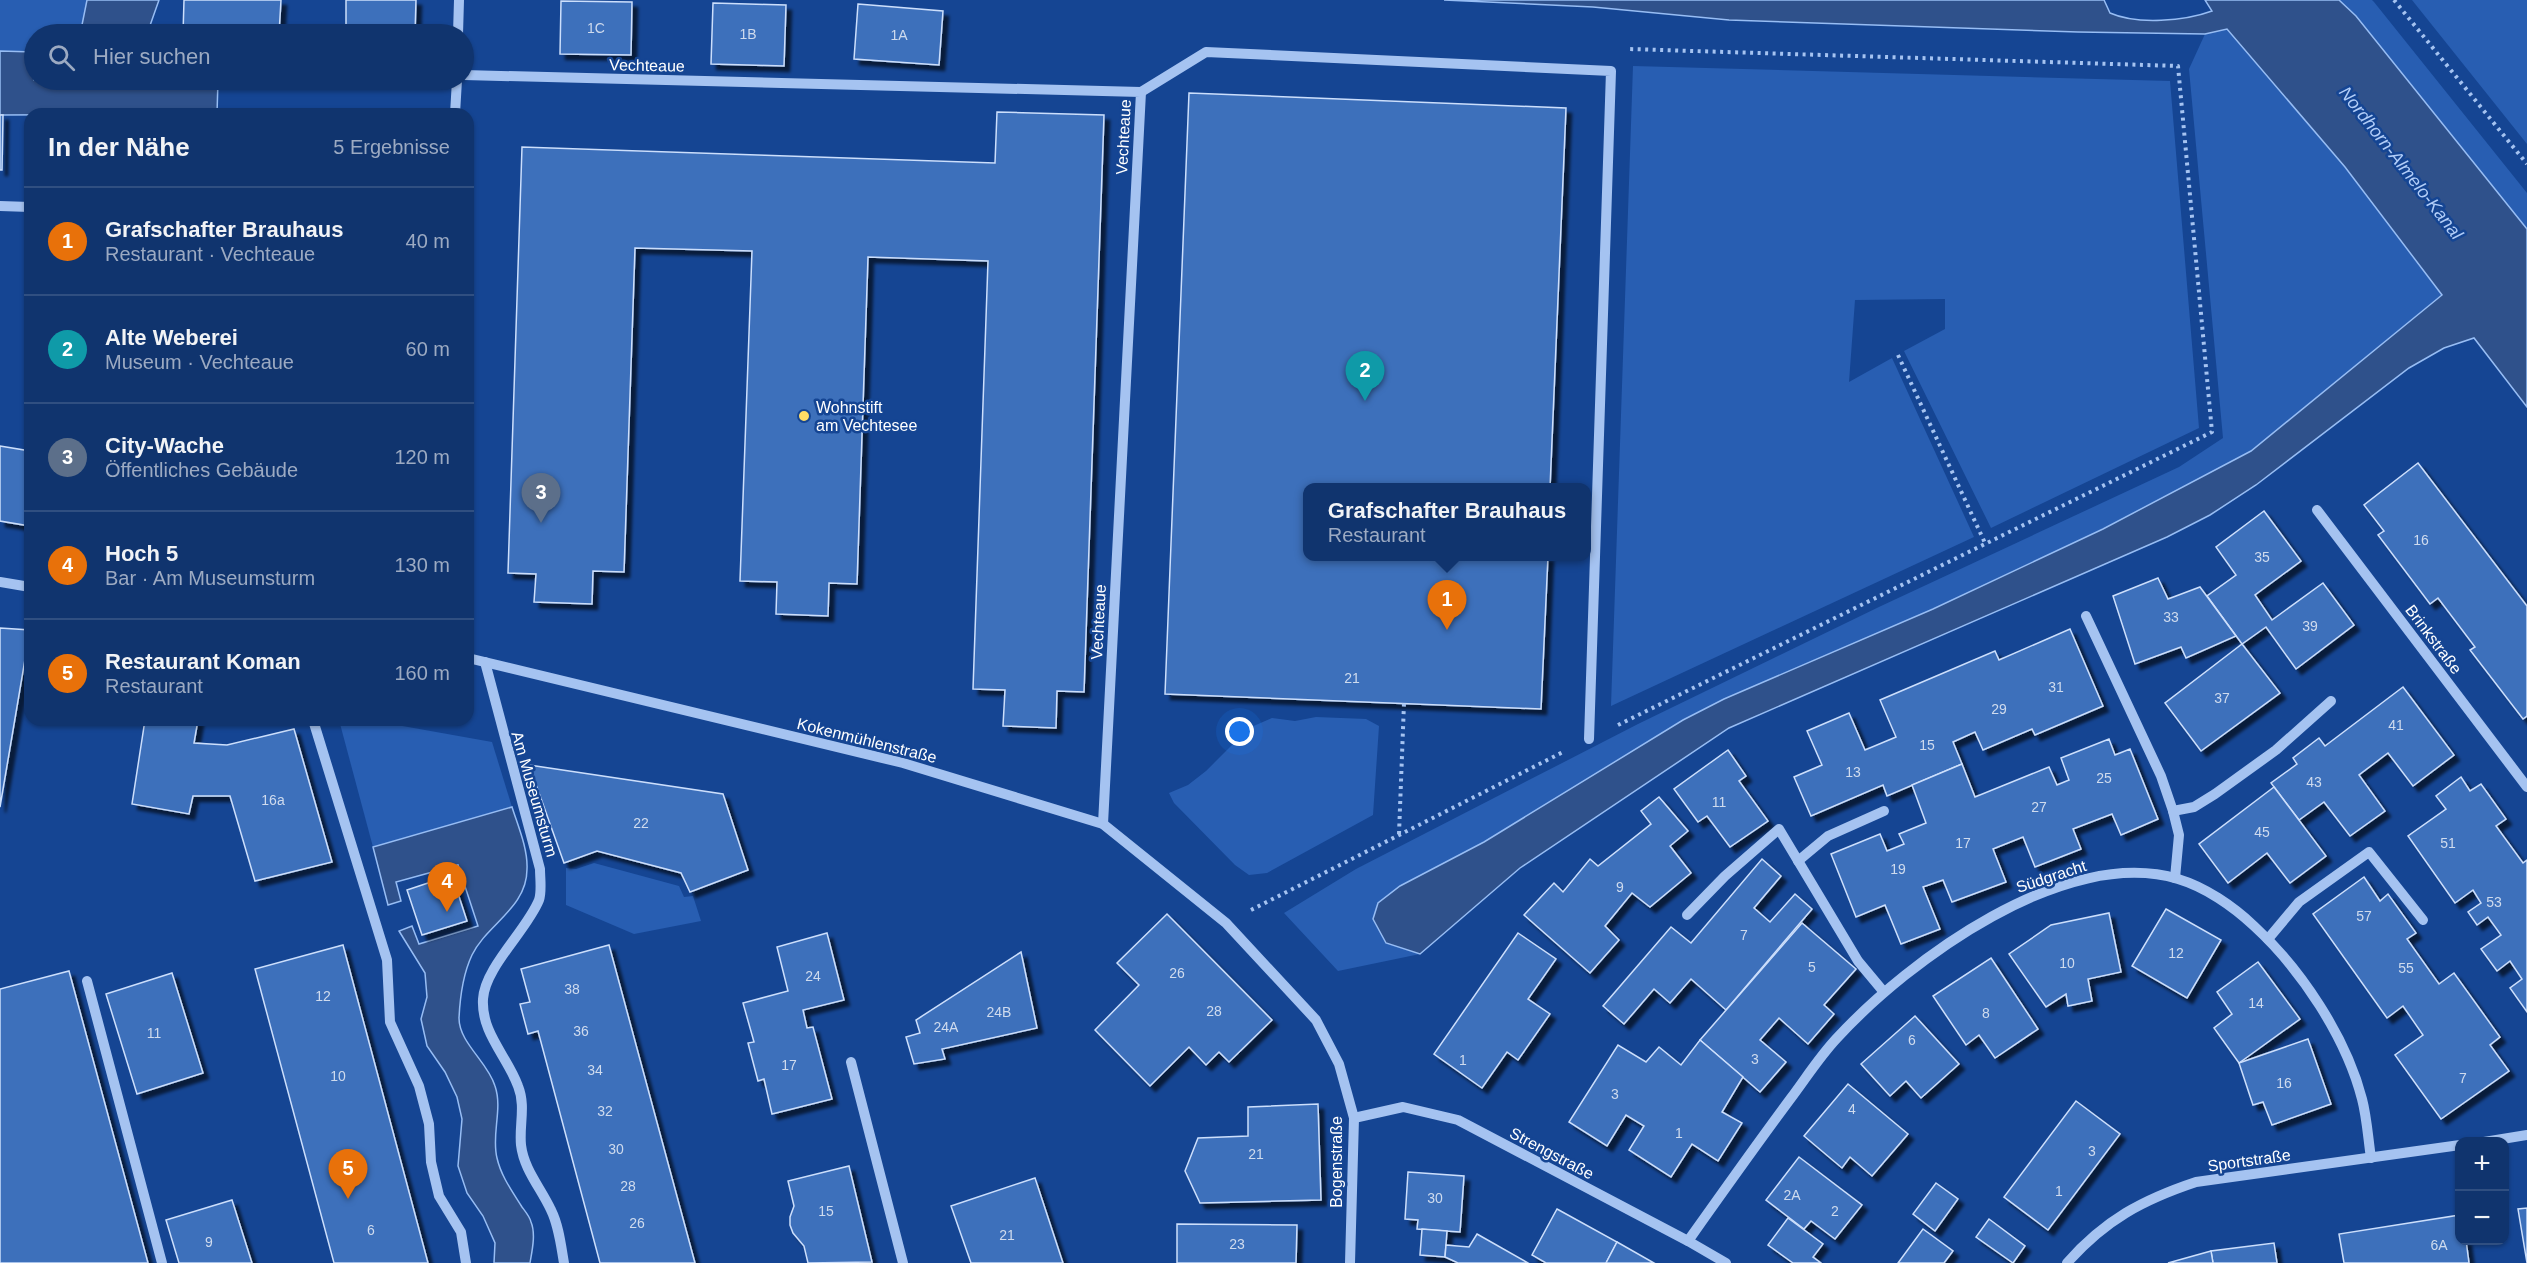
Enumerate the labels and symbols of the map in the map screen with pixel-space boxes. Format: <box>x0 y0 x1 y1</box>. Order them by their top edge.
house number: 1C <box>587 20 605 36</box>
house number: 1B <box>739 26 757 42</box>
house number: 1A <box>890 27 908 43</box>
street label: Vechteaue <box>609 56 685 75</box>
water label: Nordhorn-Almelo-Kanal <box>2335 83 2467 244</box>
street label: Vechteaue <box>1113 99 1134 175</box>
pin: 2 <box>1346 352 1384 401</box>
place label: Wohnstift am Vechtesee <box>816 399 918 434</box>
marker: Wohnstift am Vechtesee <box>797 409 811 423</box>
pin: 3 <box>522 474 560 523</box>
house number: 16 <box>2413 532 2429 548</box>
house number: 35 <box>2254 549 2270 565</box>
pin: 1 <box>1428 580 1466 630</box>
street label: Vechteaue <box>1088 584 1109 660</box>
street label: Brinkstraße <box>2402 602 2465 677</box>
house number: 33 <box>2163 609 2179 625</box>
house number: 39 <box>2302 618 2318 634</box>
house number: 21 <box>1344 670 1360 686</box>
house number: 31 <box>2048 679 2064 695</box>
house number: 37 <box>2214 690 2230 706</box>
house number: 29 <box>1991 701 2007 717</box>
street label: Kokenmühlenstraße <box>795 715 939 766</box>
your location <box>1225 717 1254 746</box>
house number: 41 <box>2388 717 2404 733</box>
street label: Am Museumsturm <box>508 729 561 859</box>
house number: 15 <box>1919 737 1935 753</box>
house number: 13 <box>1845 764 1861 780</box>
house number: 25 <box>2096 770 2112 786</box>
house number: 43 <box>2306 774 2322 790</box>
house number: 16a <box>261 792 285 808</box>
house number: 11 <box>1712 794 1726 810</box>
house number: 27 <box>2031 799 2047 815</box>
house number: 22 <box>633 815 649 831</box>
house number: 45 <box>2254 824 2270 840</box>
house number: 17 <box>1955 835 1971 851</box>
house number: 51 <box>2440 835 2456 851</box>
street label: Südgracht <box>2014 857 2089 896</box>
house number: 19 <box>1890 861 1906 877</box>
pin: 4 <box>428 862 466 912</box>
house number: 9 <box>1616 879 1624 895</box>
house number: 53 <box>2486 894 2502 910</box>
house number: 57 <box>2356 908 2372 924</box>
house number: 7 <box>1740 927 1748 943</box>
house number: 12 <box>2168 945 2184 961</box>
house number: 10 <box>2059 955 2075 971</box>
house number: 5 <box>1808 959 1816 975</box>
house number: 55 <box>2398 960 2414 976</box>
house number: 26 <box>1169 965 1185 981</box>
house number: 24 <box>805 968 821 984</box>
house number: 38 <box>564 981 580 997</box>
house number: 12 <box>315 988 331 1004</box>
house number: 14 <box>2248 995 2264 1011</box>
house number: 28 <box>1206 1003 1222 1019</box>
house number: 24B <box>987 1004 1011 1020</box>
house number: 8 <box>1982 1005 1990 1021</box>
house number: 24A <box>934 1019 959 1035</box>
house number: 36 <box>573 1023 589 1039</box>
house number: 11 <box>147 1025 161 1041</box>
house number: 6 <box>1908 1032 1916 1048</box>
house number: 3 <box>1751 1051 1759 1067</box>
house number: 1 <box>1459 1052 1467 1068</box>
house number: 17 <box>781 1057 797 1073</box>
house number: 34 <box>587 1062 603 1078</box>
house number: 10 <box>330 1068 346 1084</box>
house number: 7 <box>2459 1070 2467 1086</box>
house number: 16 <box>2276 1075 2292 1091</box>
house number: 3 <box>1611 1086 1619 1102</box>
house number: 4 <box>1848 1101 1856 1117</box>
house number: 32 <box>597 1103 613 1119</box>
street label: Bogenstraße <box>1328 1116 1345 1208</box>
street label: Strengstraße <box>1507 1124 1597 1183</box>
house number: 1 <box>1675 1125 1683 1141</box>
house number: 30 <box>608 1141 624 1157</box>
house number: 3 <box>2088 1143 2096 1159</box>
house number: 21 <box>1248 1146 1264 1162</box>
street label: Sportstraße <box>2206 1146 2292 1175</box>
pin: 5 <box>328 1150 368 1199</box>
house number: 28 <box>620 1178 636 1194</box>
house number: 1 <box>2055 1183 2063 1199</box>
house number: 2A <box>1783 1187 1801 1203</box>
house number: 30 <box>1427 1190 1443 1206</box>
house number: 15 <box>818 1203 834 1219</box>
house number: 2 <box>1831 1203 1839 1219</box>
house number: 26 <box>629 1215 645 1231</box>
house number: 6 <box>367 1222 375 1238</box>
house number: 21 <box>999 1227 1015 1243</box>
house number: 9 <box>205 1234 213 1250</box>
house number: 23 <box>1229 1236 1245 1252</box>
house number: 6A <box>2430 1237 2448 1253</box>

